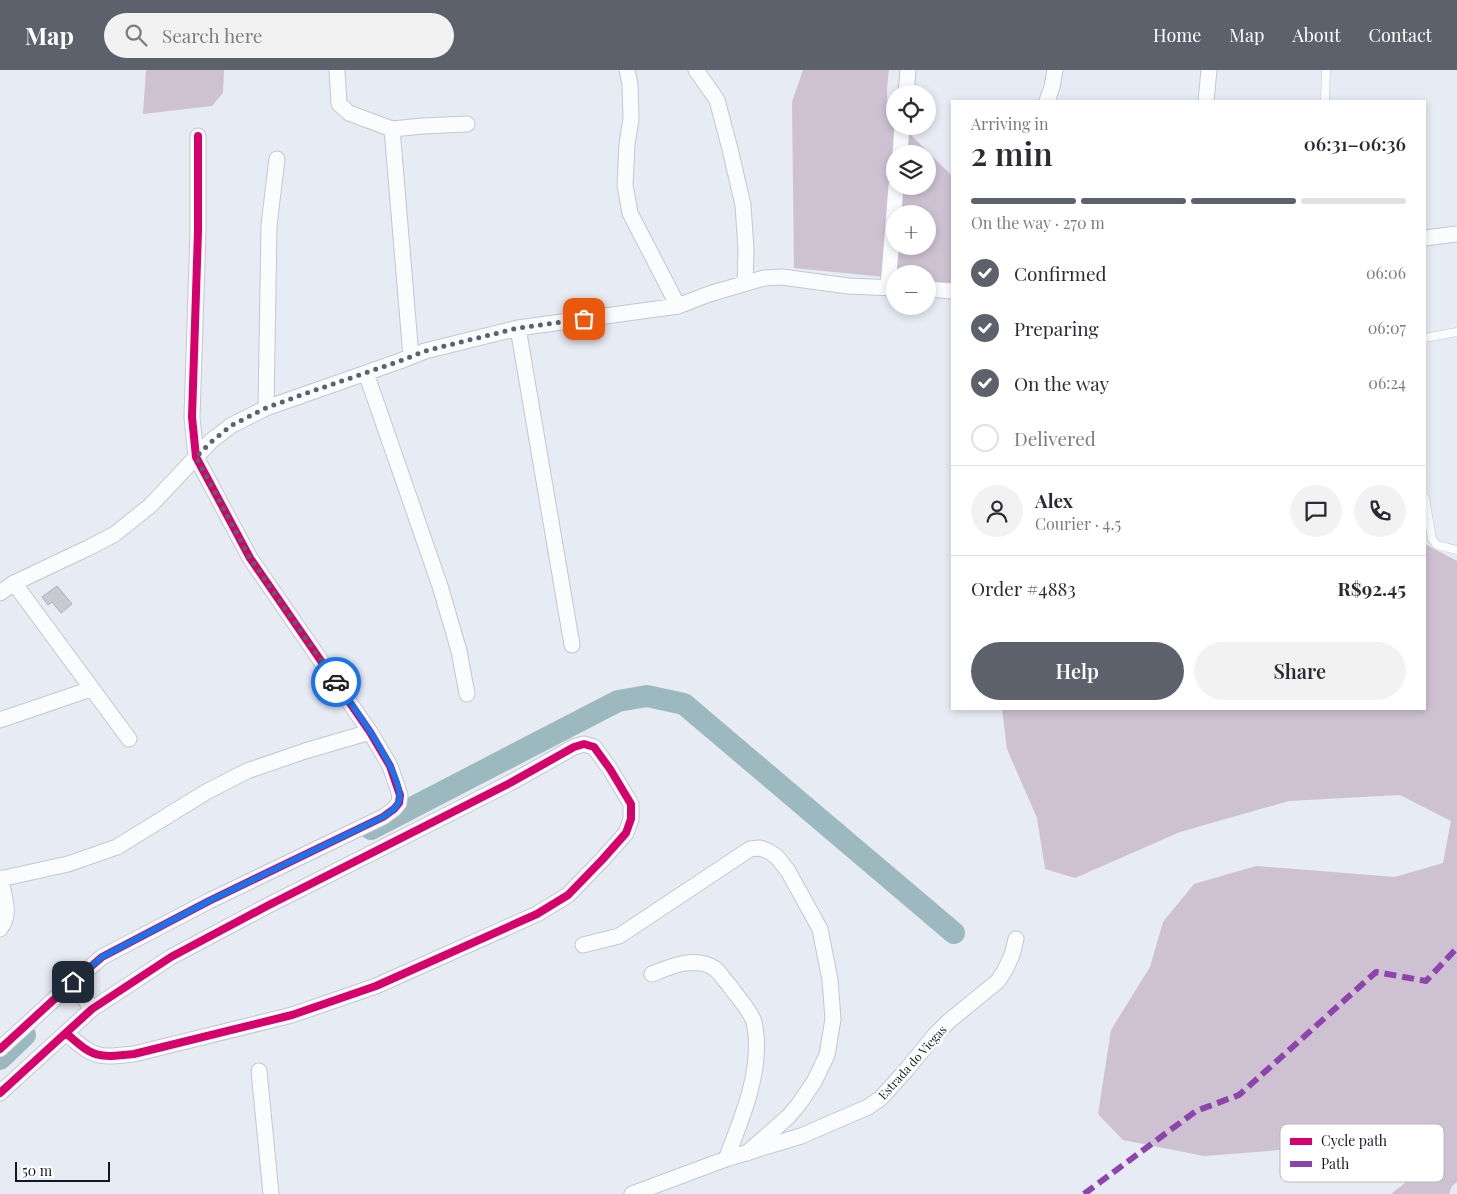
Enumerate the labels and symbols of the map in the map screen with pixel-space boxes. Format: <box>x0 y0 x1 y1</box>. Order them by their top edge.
pin <box>563 298 605 340</box>
courier <box>311 657 361 707</box>
pin <box>52 961 94 1003</box>
street label: Estrada do Viegas <box>874 1022 950 1102</box>
legend <box>1280 1124 1444 1182</box>
text: Cycle path <box>1321 1131 1388 1150</box>
text: Path <box>1321 1154 1350 1173</box>
scale bar <box>15 1159 110 1182</box>

